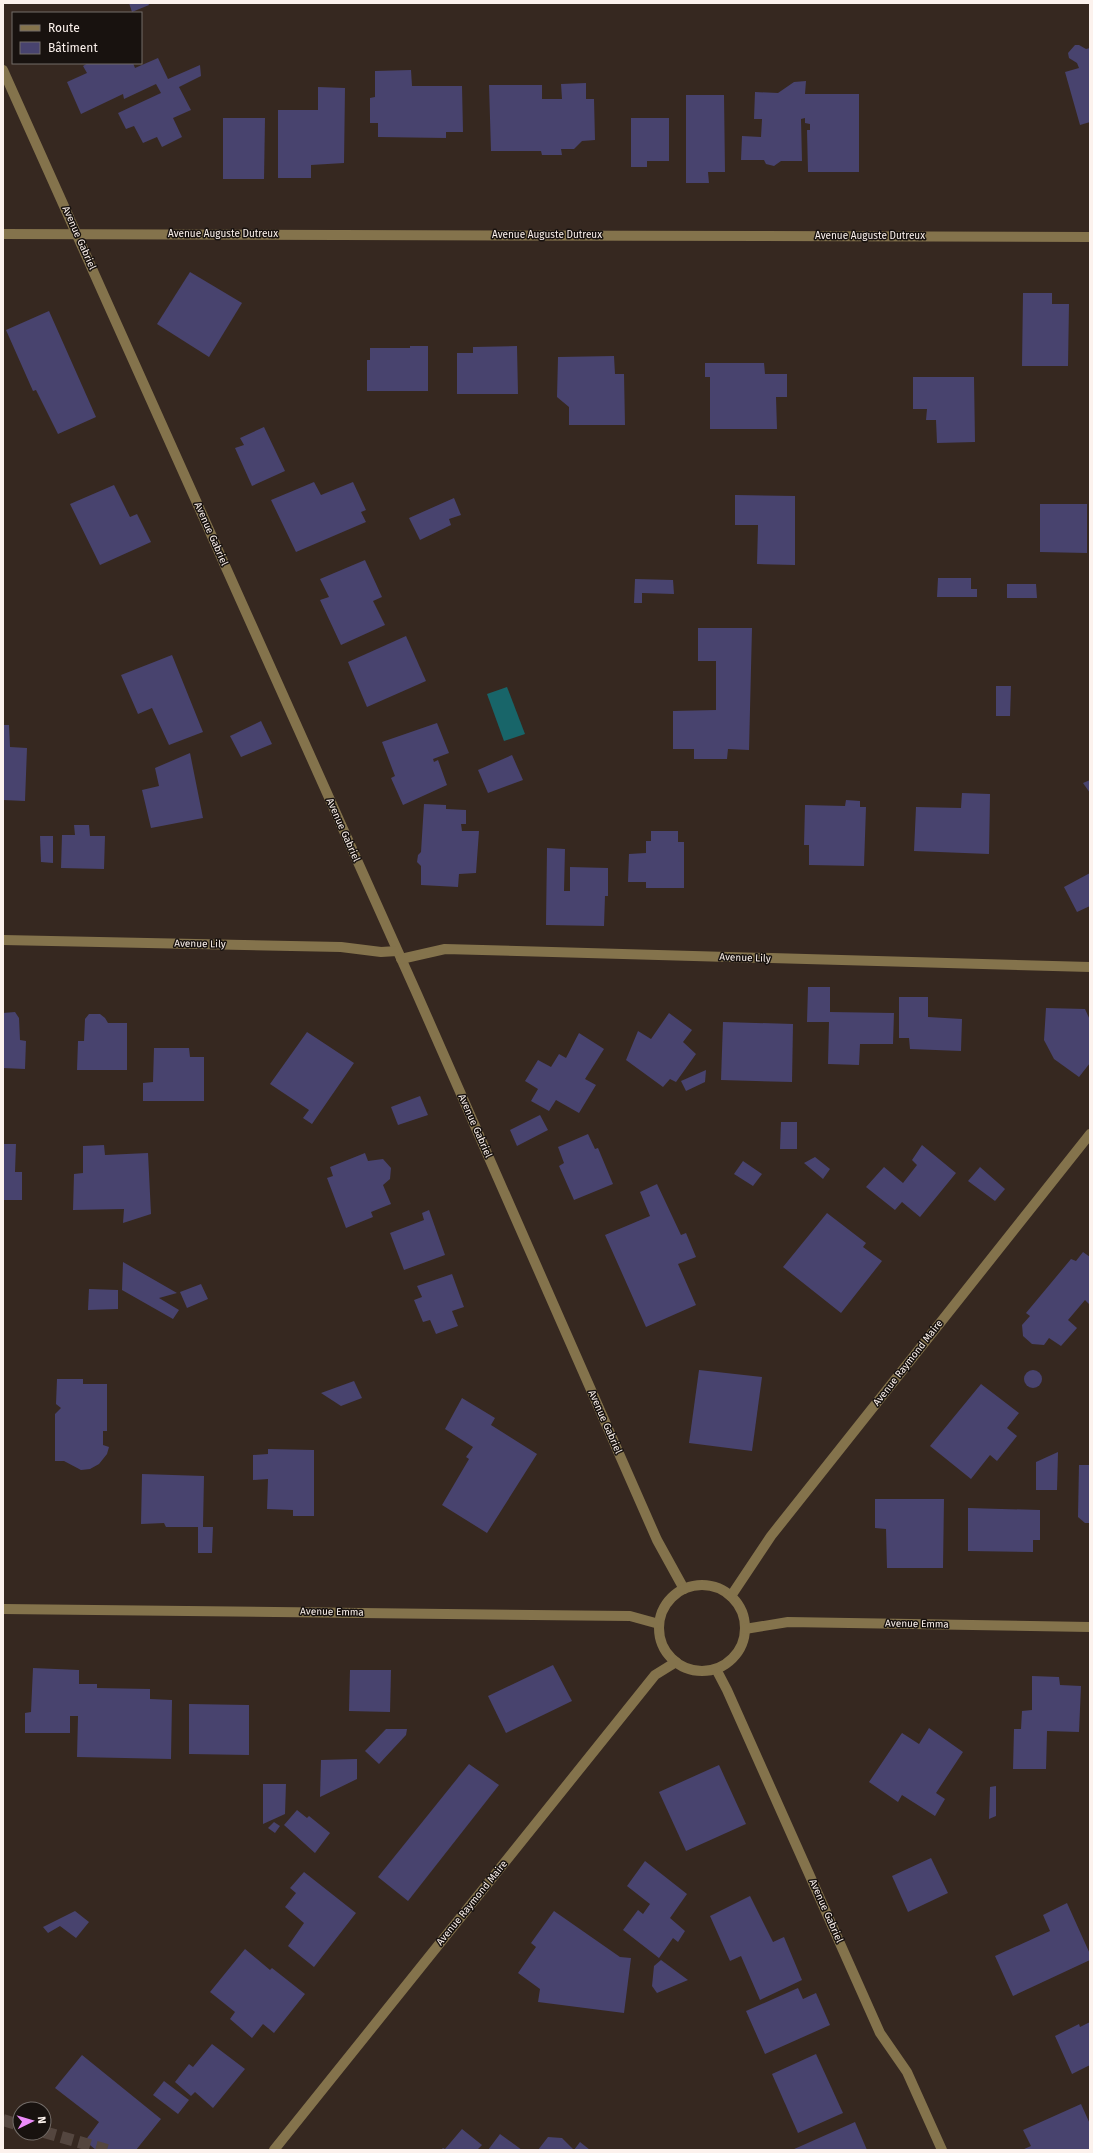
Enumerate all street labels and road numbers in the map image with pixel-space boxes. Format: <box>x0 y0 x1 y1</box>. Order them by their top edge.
street label: Avenue Gabriel <box>60 204 98 272</box>
street label: Avenue Auguste Dutreux <box>168 228 278 240</box>
street label: Avenue Auguste Dutreux <box>492 229 602 241</box>
street label: Avenue Auguste Dutreux <box>815 230 925 242</box>
street label: Avenue Gabriel <box>192 500 230 568</box>
street label: Avenue Gabriel <box>324 796 362 864</box>
street label: Avenue Lily <box>174 938 226 950</box>
street label: Avenue Lily <box>719 951 771 965</box>
street label: Avenue Gabriel <box>456 1092 494 1160</box>
street label: Avenue Raymond Maire <box>871 1318 945 1408</box>
street label: Avenue Gabriel <box>586 1388 624 1456</box>
street label: Avenue Emma <box>300 1605 364 1619</box>
street label: Avenue Emma <box>885 1617 949 1631</box>
street label: Avenue Raymond Maire <box>434 1858 510 1948</box>
street label: Avenue Gabriel <box>807 1877 845 1945</box>

